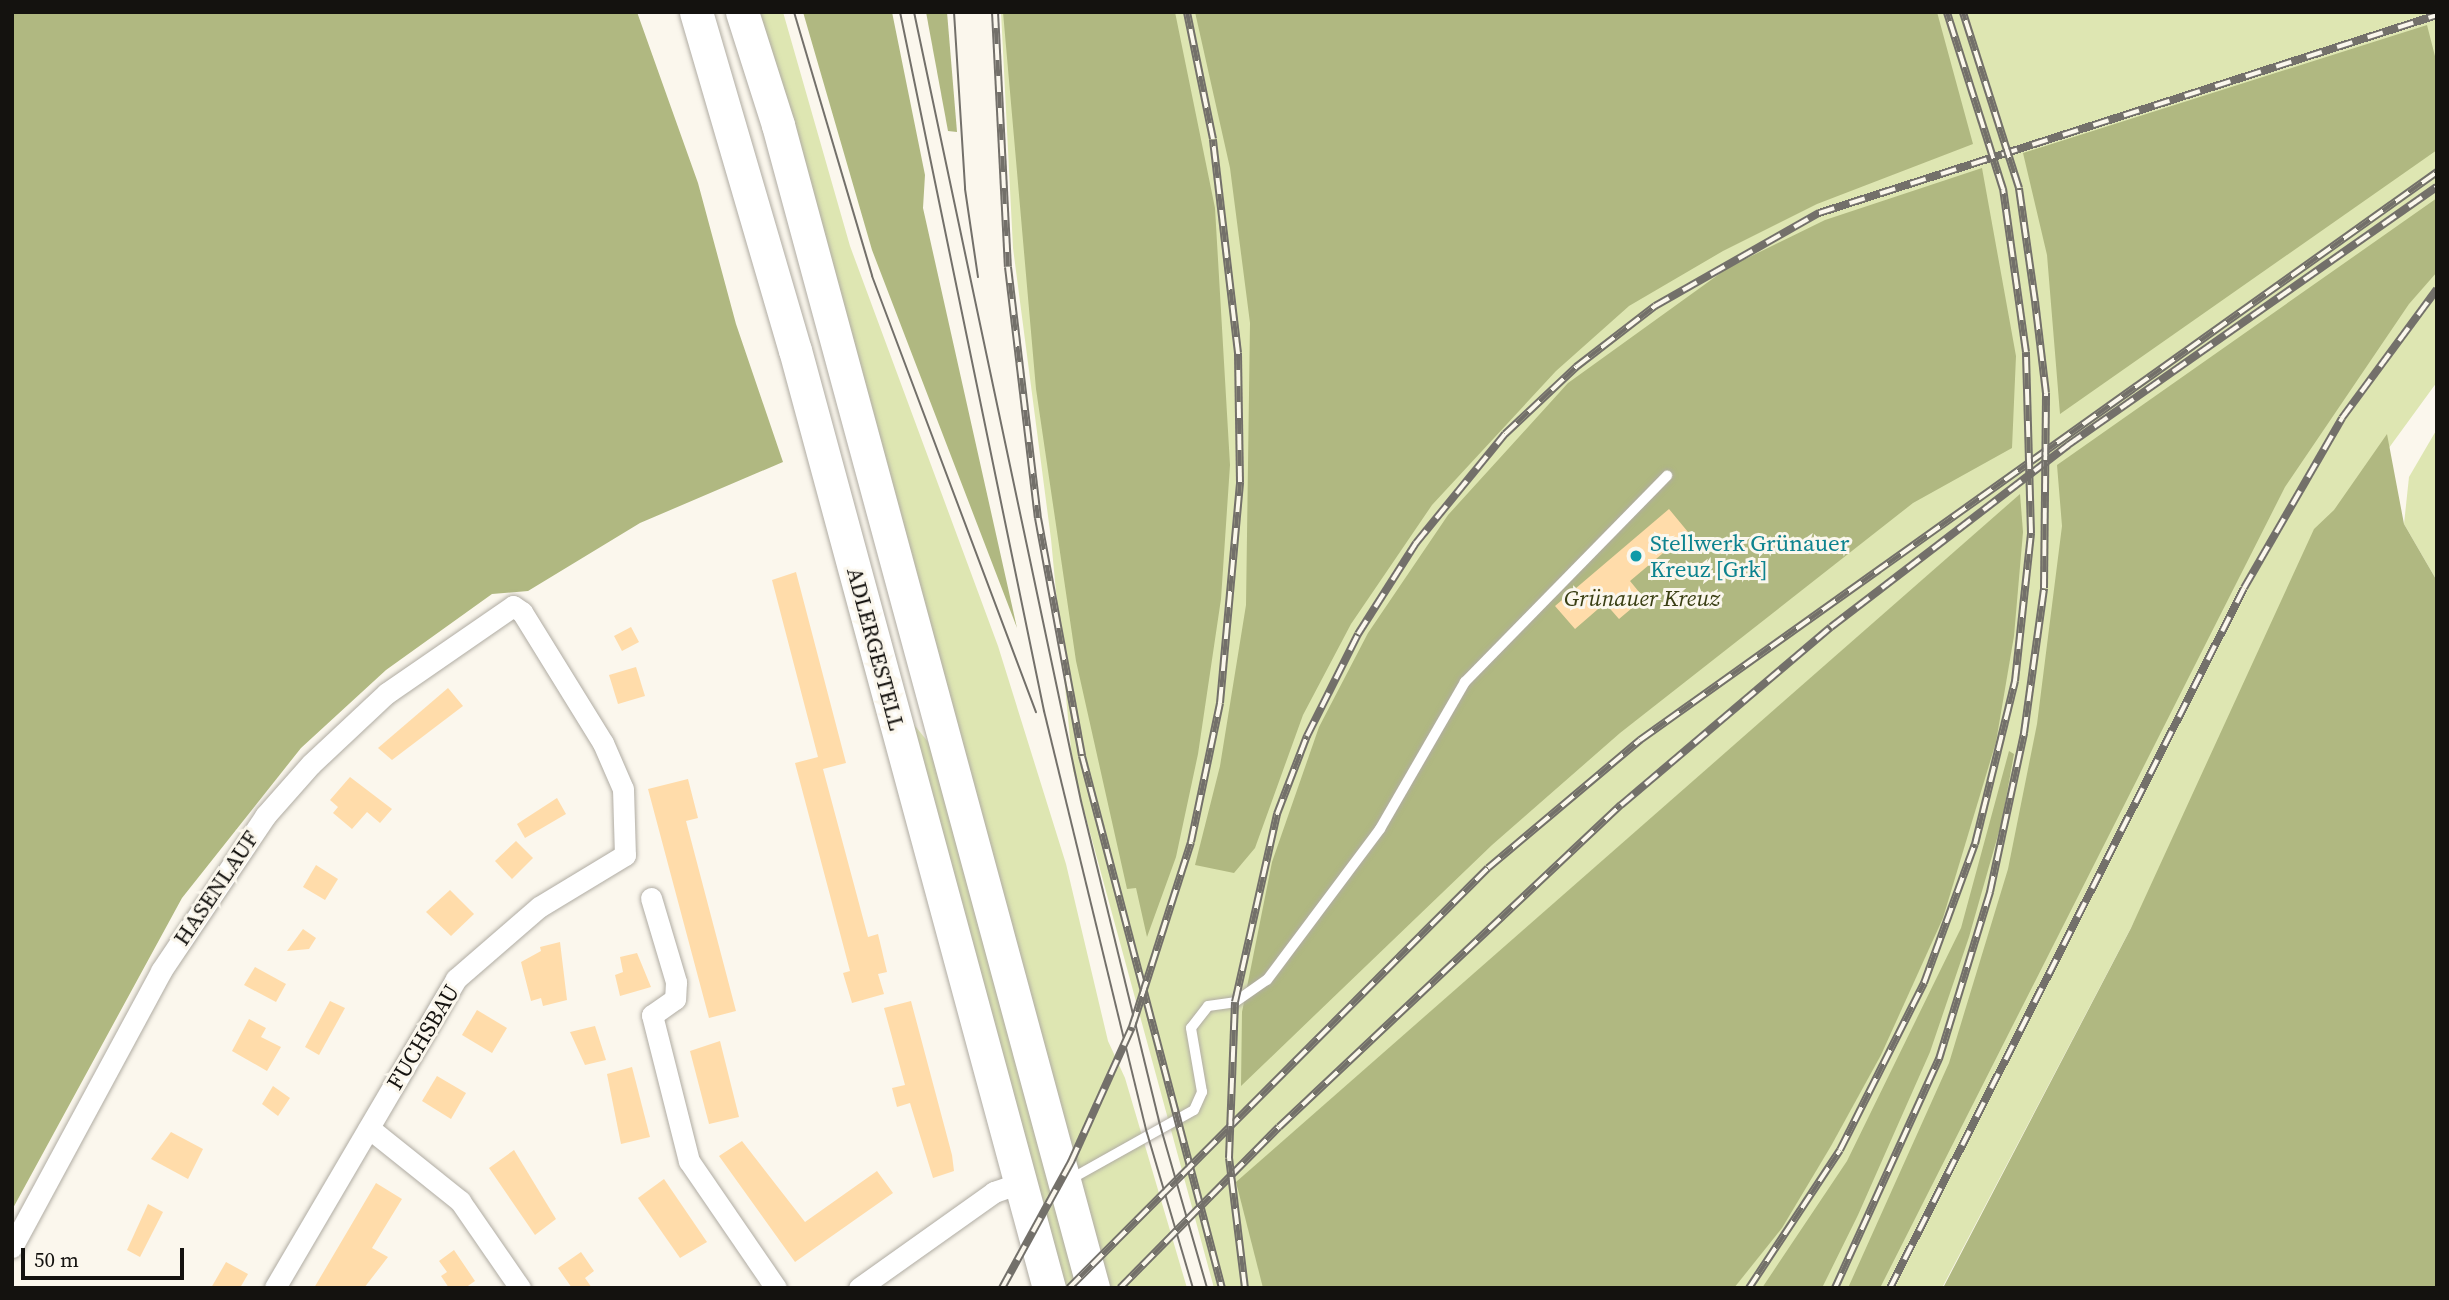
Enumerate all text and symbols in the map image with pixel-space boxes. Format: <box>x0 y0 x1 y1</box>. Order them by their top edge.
place label: Stellwerk Grünauer Kreuz [Grk] <box>1650 529 1849 583</box>
marker: Stellwerk Grünauer Kreuz [Grk] <box>1628 548 1644 564</box>
street label: ADLERGESTELL <box>841 564 911 734</box>
park label: Grünauer Kreuz <box>1564 584 1720 612</box>
street label: HASENLAUF <box>168 825 264 951</box>
street label: FUCHSBAU <box>381 979 465 1095</box>
scale bar <box>24 1234 187 1278</box>
text: 50 m <box>34 1245 79 1274</box>

